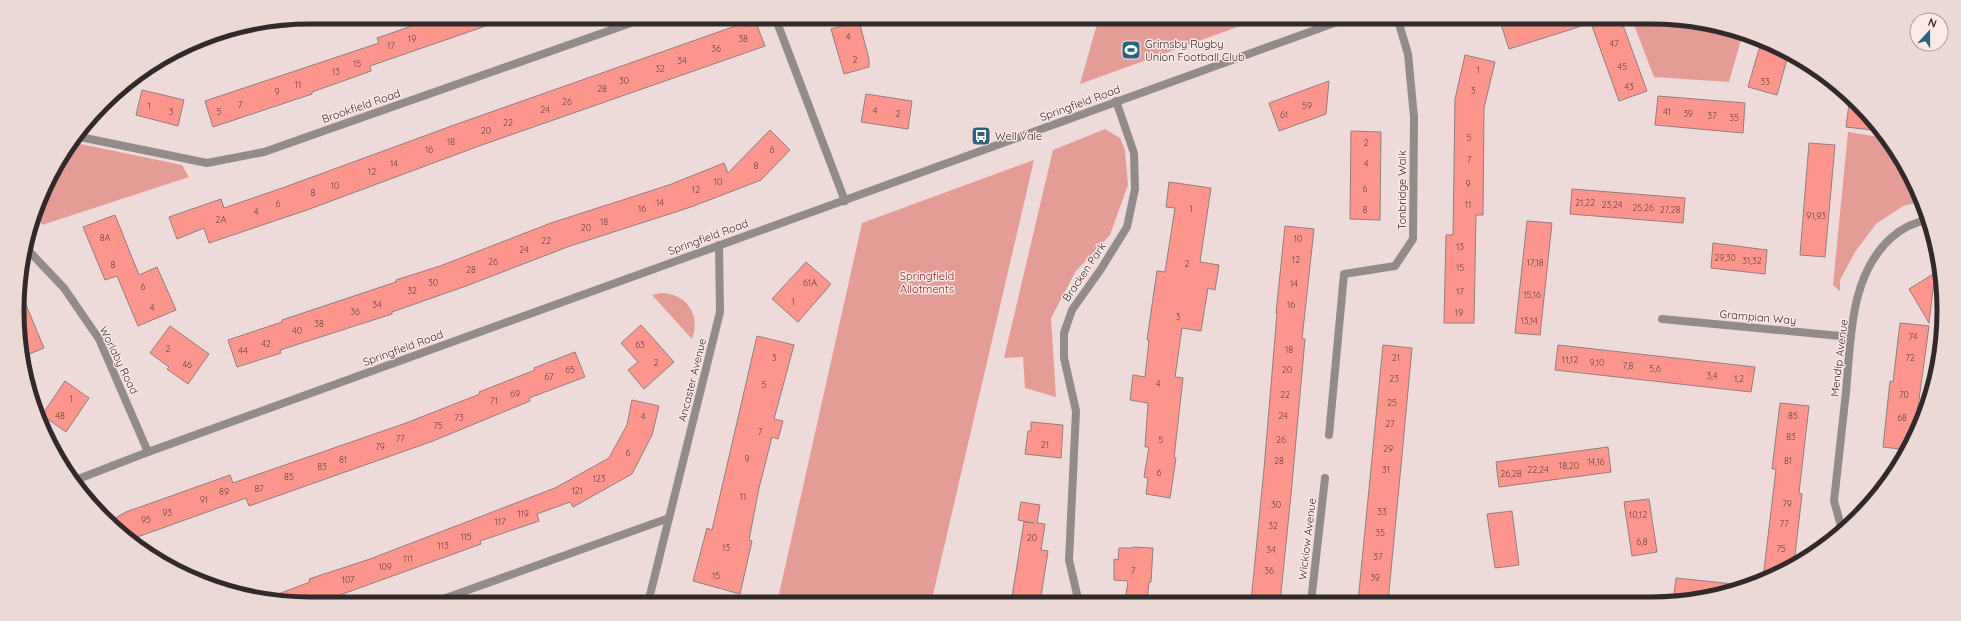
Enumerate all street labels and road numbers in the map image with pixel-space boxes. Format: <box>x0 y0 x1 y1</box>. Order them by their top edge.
street label: Springfield Road <box>1038 82 1122 124</box>
street label: Brookfield Road <box>320 86 402 126</box>
street label: Tonbridge Walk <box>1395 150 1409 230</box>
street label: Springfield Road <box>666 216 750 258</box>
street label: Bracken Park <box>1059 240 1109 304</box>
street label: Grampian Way <box>1719 307 1797 327</box>
street label: Mendip Avenue <box>1827 318 1851 398</box>
street label: Worlaby Road <box>97 324 141 396</box>
street label: Springfield Road <box>361 327 445 369</box>
street label: Ancaster Avenue <box>675 337 709 423</box>
street label: Wicklow Avenue <box>1295 497 1319 581</box>

